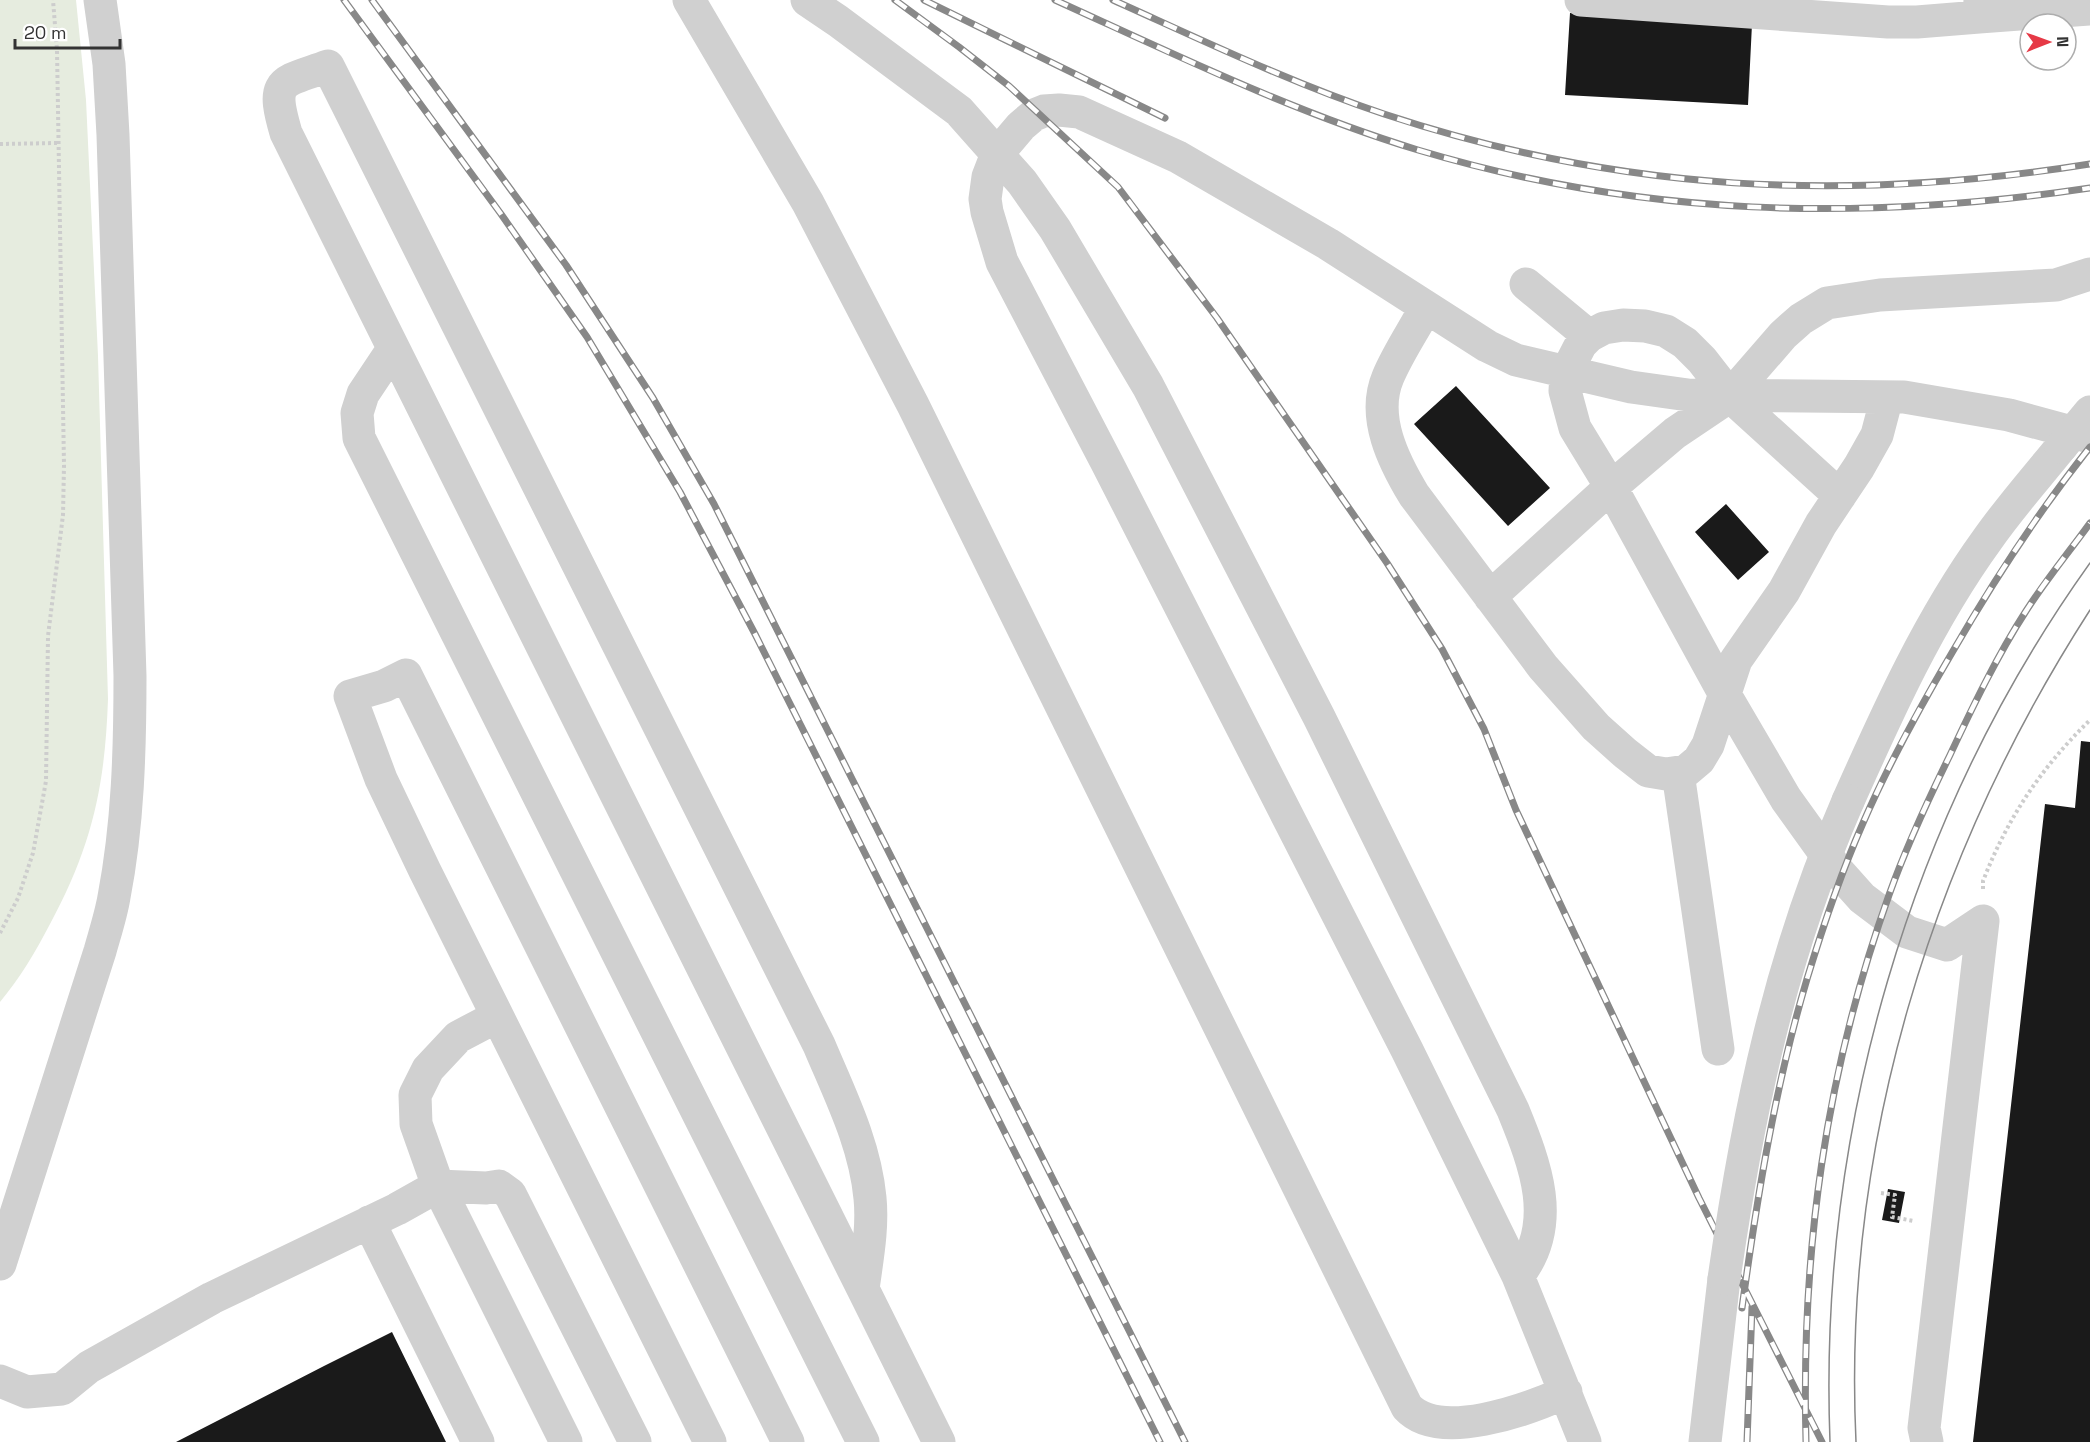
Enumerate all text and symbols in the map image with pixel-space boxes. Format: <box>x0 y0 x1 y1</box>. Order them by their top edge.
scale bar <box>15 12 120 50</box>
north arrow <box>2018 12 2078 72</box>
text: 20 m <box>24 21 67 44</box>
text: N <box>2052 36 2073 47</box>

